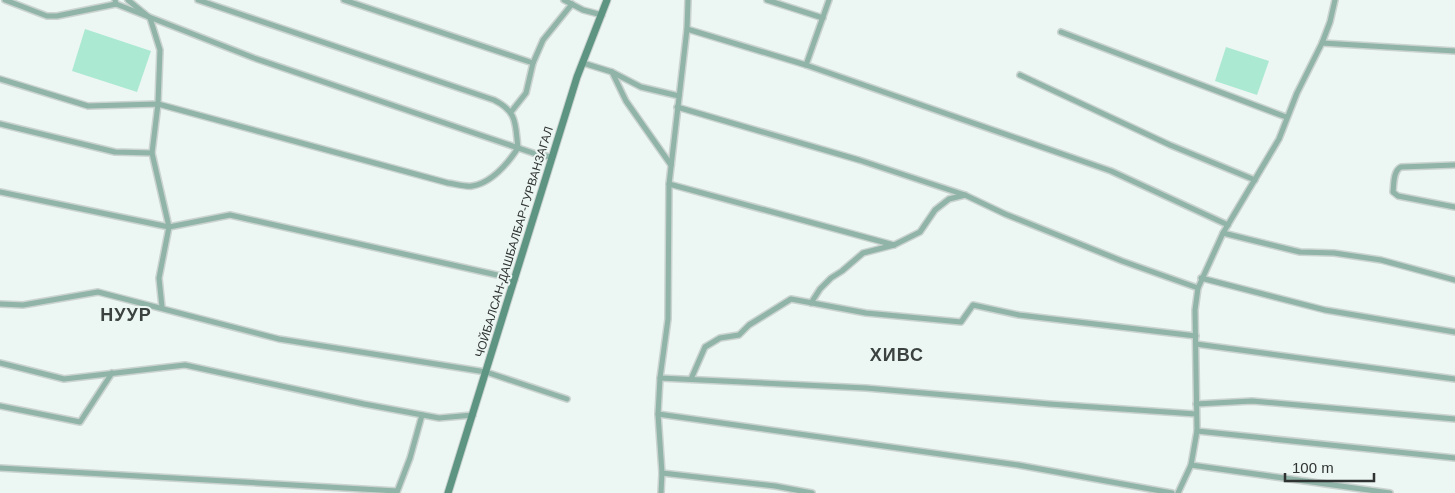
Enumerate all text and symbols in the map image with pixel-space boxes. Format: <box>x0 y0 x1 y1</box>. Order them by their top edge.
street label: ЧОЙБАЛСАН-ДАШБАЛБАР-ГУРВАНЗАГАЛ <box>471 125 556 359</box>
district label: НУУР <box>100 305 152 325</box>
district label: ХИВС <box>870 345 924 365</box>
scale bar <box>1285 450 1374 482</box>
text: 100 m <box>1292 459 1334 476</box>

